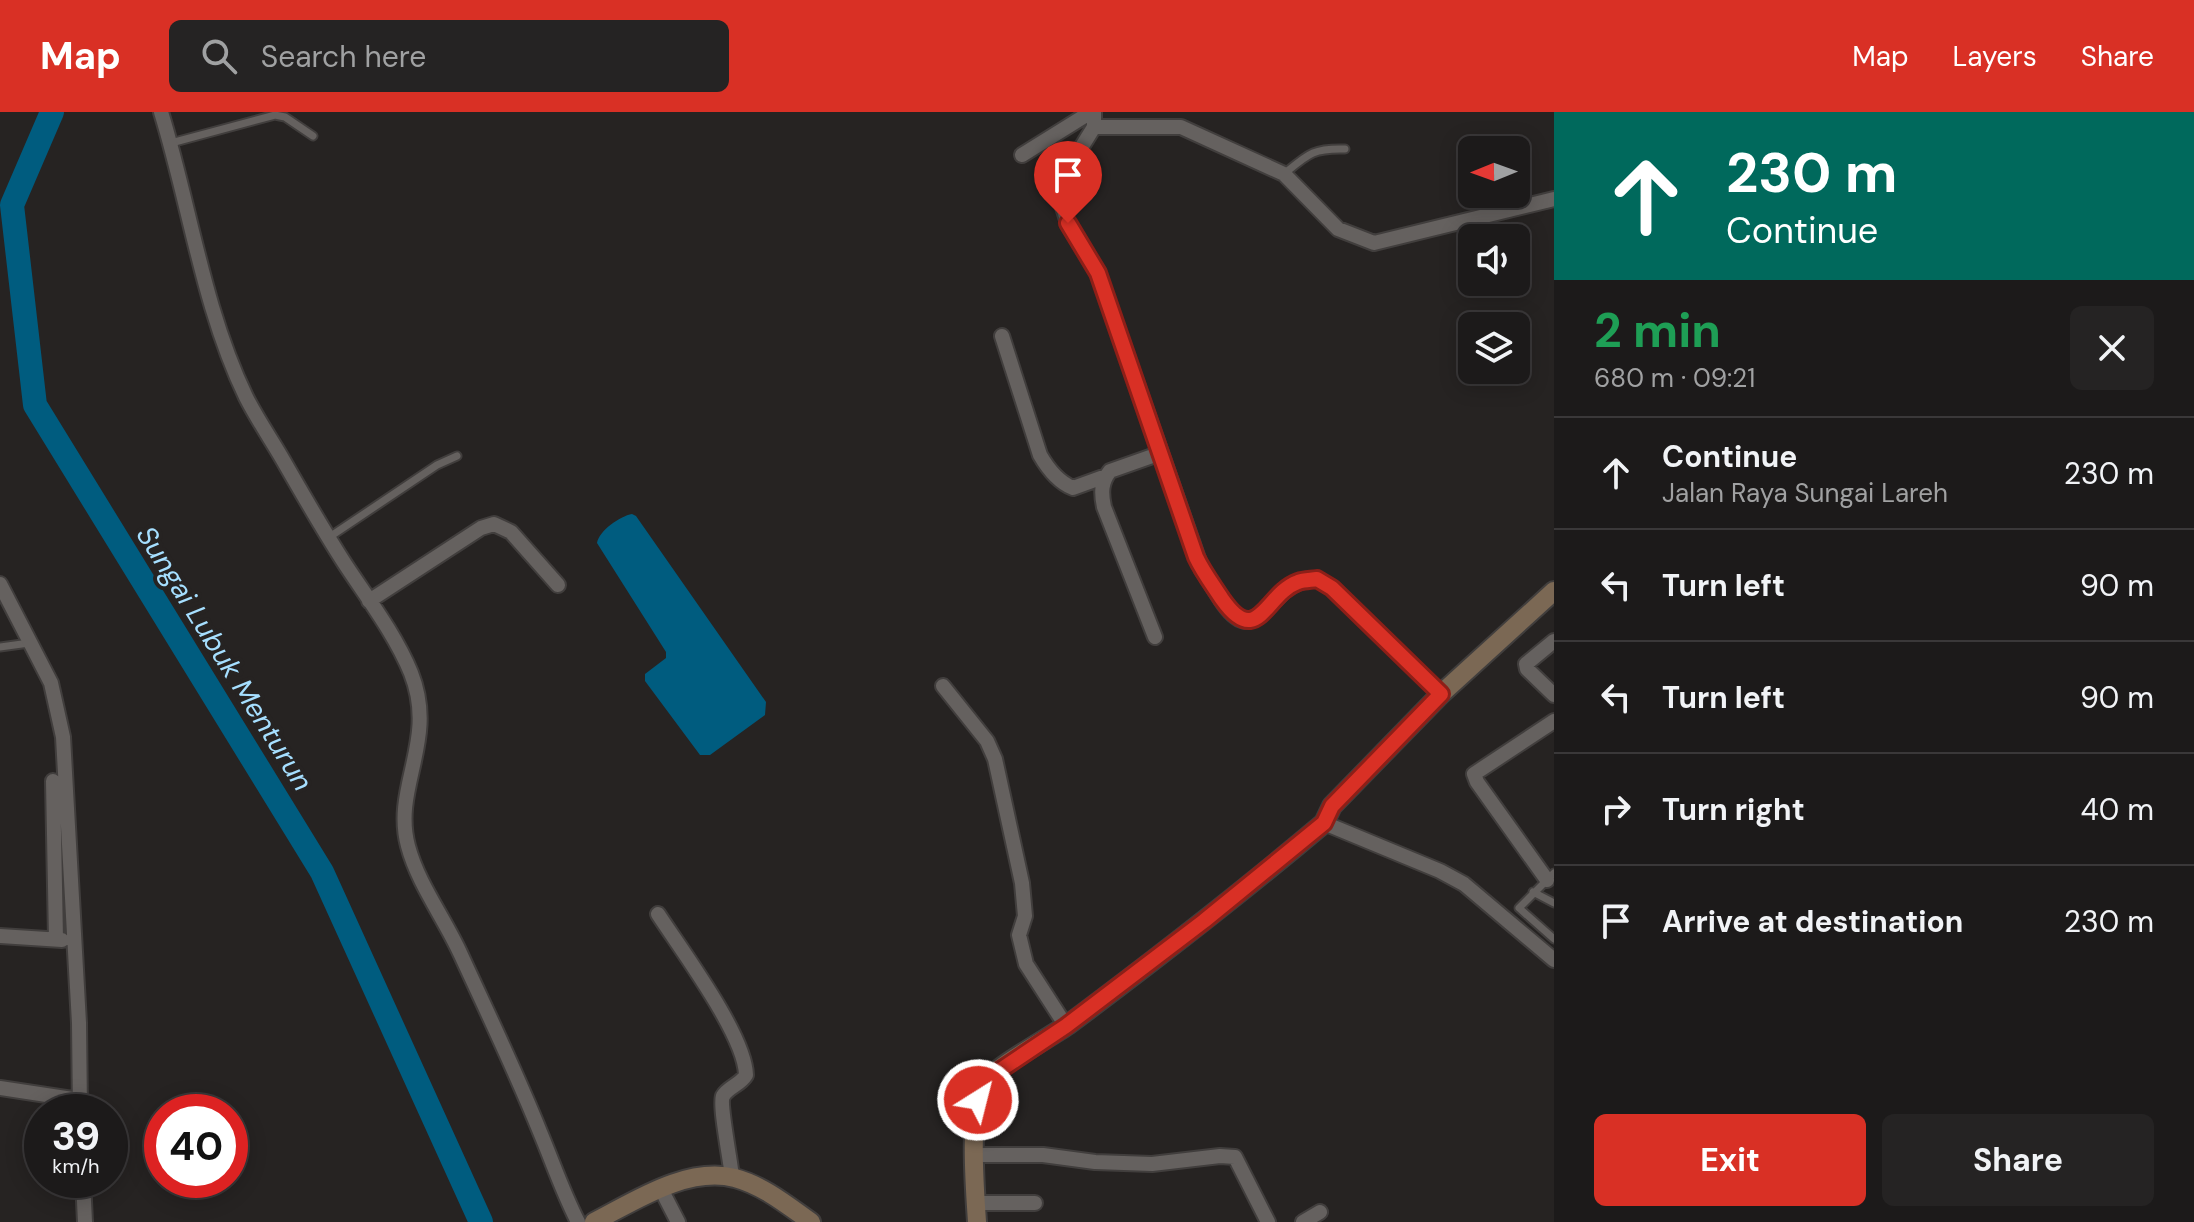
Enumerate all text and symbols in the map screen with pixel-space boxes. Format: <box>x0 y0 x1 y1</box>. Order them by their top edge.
search box <box>169 20 729 92</box>
text: Map <box>40 31 121 81</box>
icon: search <box>197 34 241 78</box>
text: Search here <box>261 37 426 76</box>
text: Map <box>1852 38 1909 75</box>
text: Layers <box>1953 38 2037 75</box>
text: Share <box>2081 38 2154 75</box>
north arrow <box>1458 136 1530 208</box>
map controls <box>1458 136 1530 384</box>
text: 230 m <box>1726 136 1897 209</box>
pin <box>1034 141 1102 223</box>
icon: ahead <box>1594 144 1698 248</box>
icon: arrive <box>1046 153 1090 197</box>
text: Continue <box>1726 207 1878 254</box>
button: sound <box>1458 224 1530 296</box>
text: 2 min <box>1594 299 1721 362</box>
button: close <box>2070 306 2154 390</box>
button: layers <box>1458 312 1530 384</box>
text: 680 m · 09:21 <box>1594 361 1755 395</box>
text: Continue <box>1662 437 1797 476</box>
icon: ahead <box>1594 451 1638 495</box>
text: 230 m <box>2064 454 2154 493</box>
text: Jalan Raya Sungai Lareh <box>1662 476 1948 510</box>
water label: Sungai Lubuk Menturun <box>128 519 321 798</box>
icon: left <box>1594 563 1638 607</box>
text: Turn left <box>1662 566 1785 605</box>
text: 90 m <box>2080 566 2154 605</box>
icon: left <box>1594 675 1638 719</box>
text: Turn left <box>1662 678 1785 717</box>
text: 90 m <box>2080 678 2154 717</box>
icon: right <box>1594 787 1638 831</box>
text: Turn right <box>1662 790 1805 829</box>
text: 40 m <box>2081 790 2154 829</box>
icon: arrive <box>1594 899 1638 943</box>
text: Arrive at destination <box>1662 902 1963 941</box>
text: 230 m <box>2064 902 2154 941</box>
position arrow <box>936 1058 1020 1142</box>
speed limit sign: 40 <box>144 1094 248 1198</box>
text: 39 <box>52 1110 100 1162</box>
button: Exit <box>1594 1114 1866 1206</box>
button: Share <box>1882 1114 2154 1206</box>
text: km/h <box>52 1153 100 1179</box>

